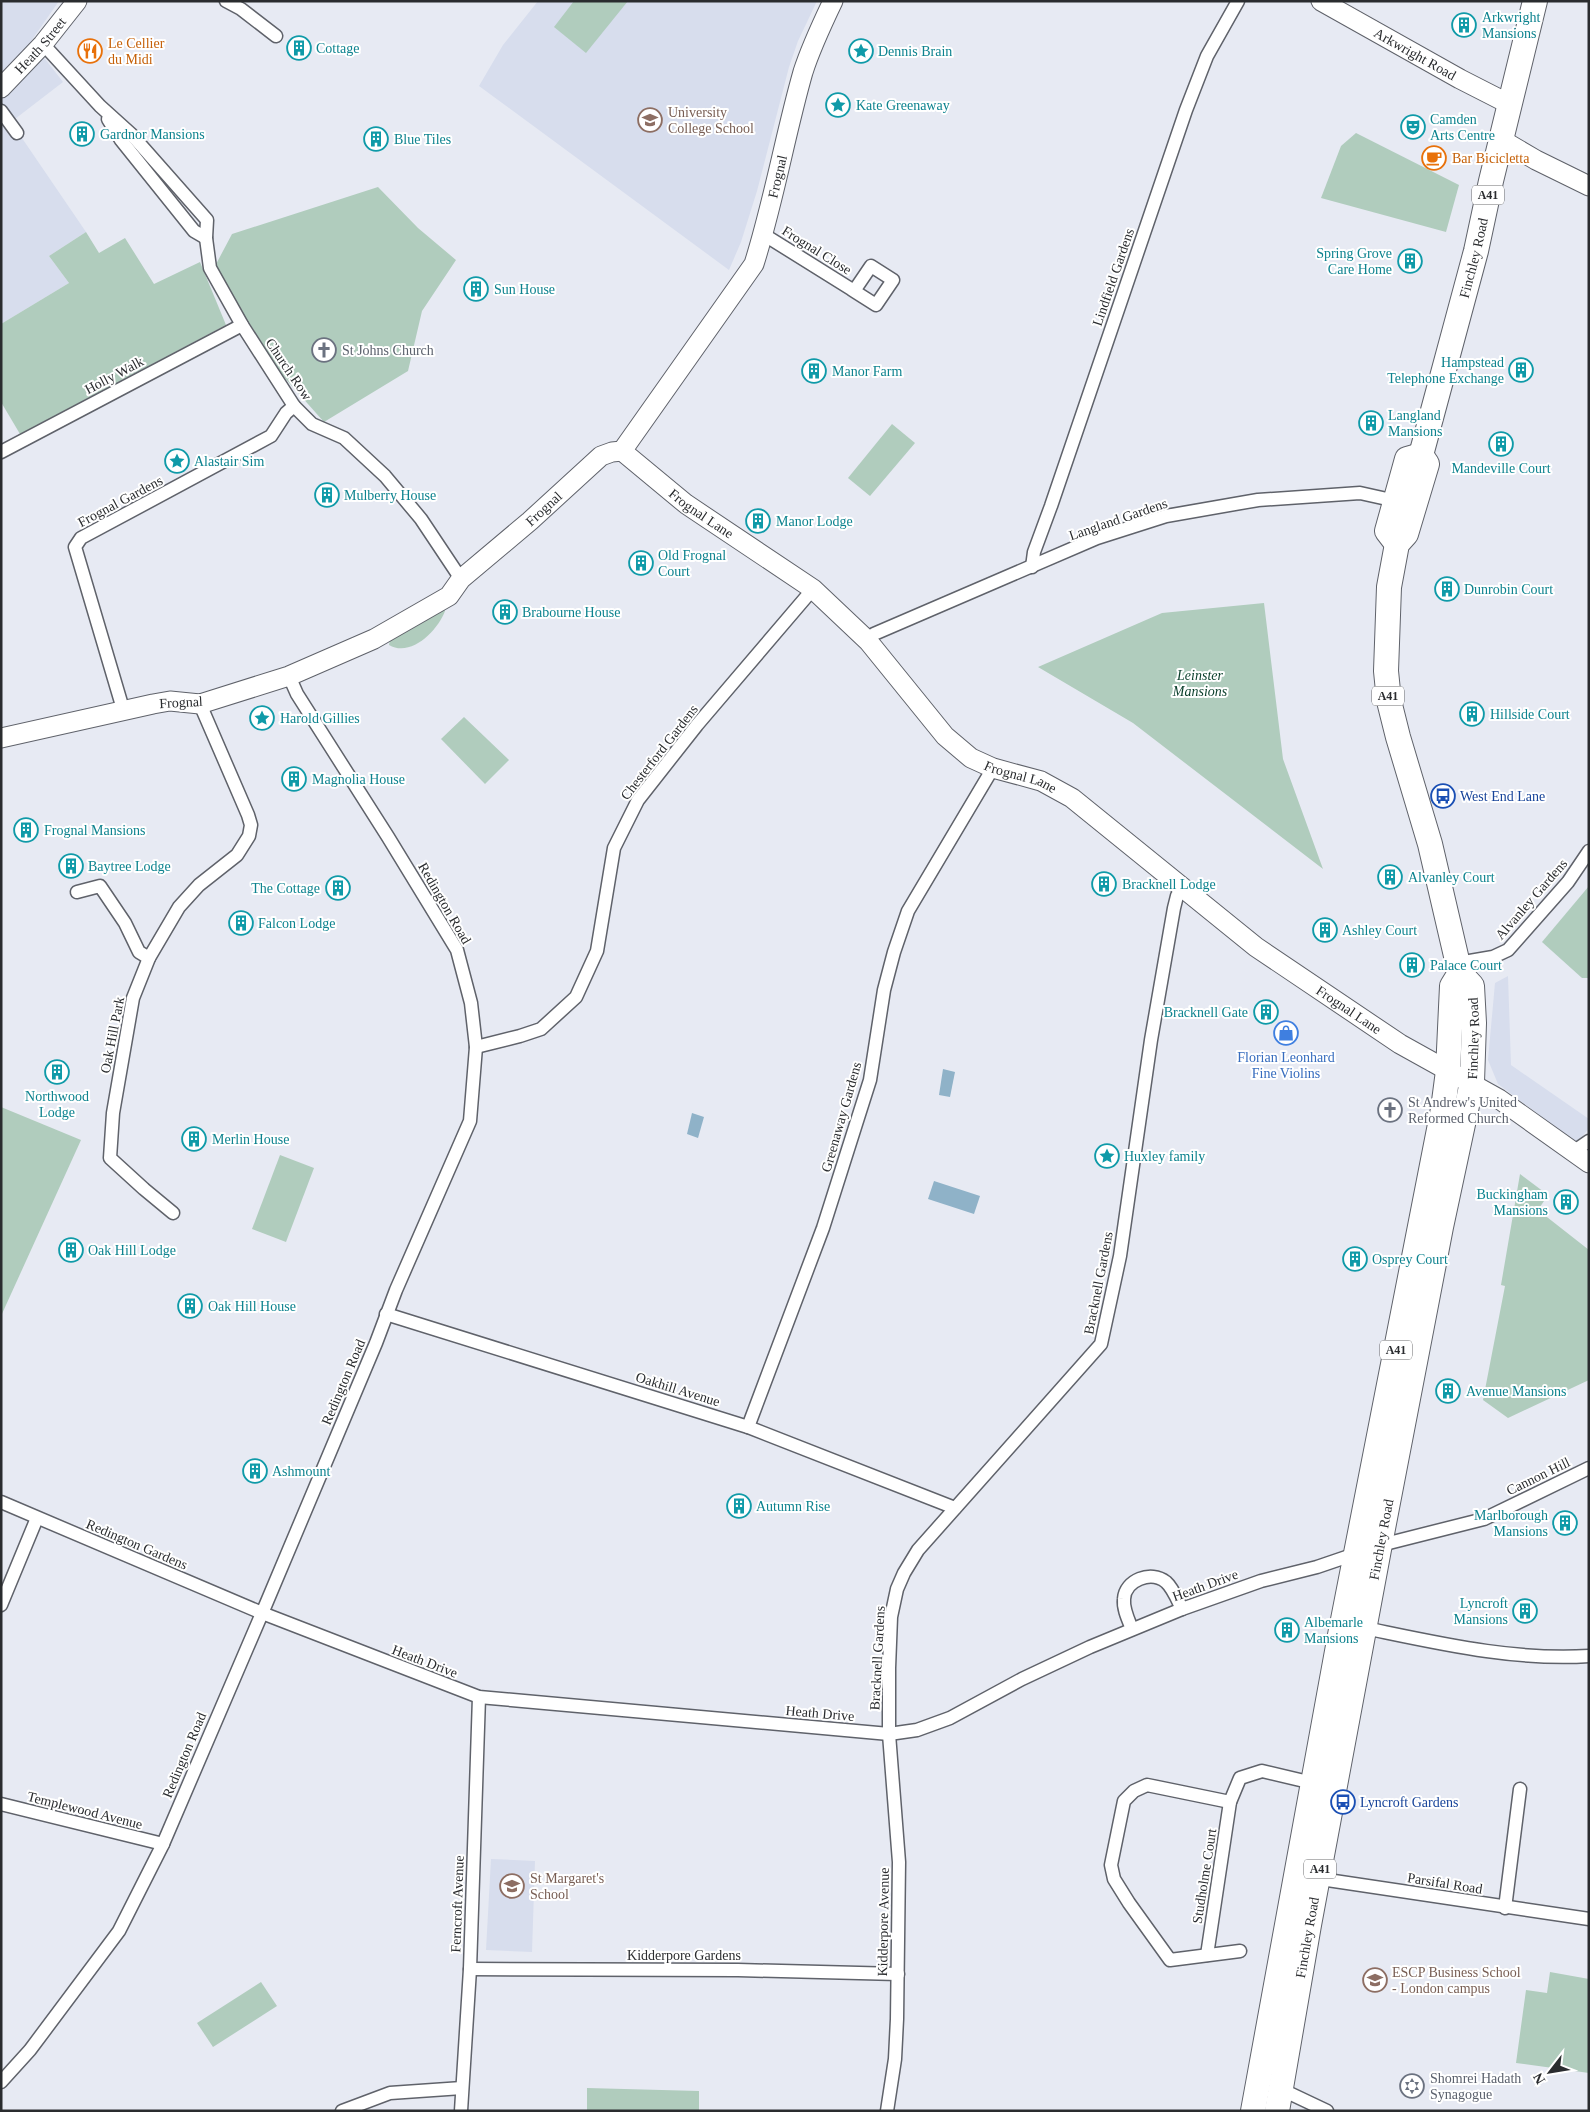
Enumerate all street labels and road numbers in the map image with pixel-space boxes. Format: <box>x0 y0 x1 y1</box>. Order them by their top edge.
street label: Heath Street <box>12 14 69 77</box>
street label: Arkwright Road <box>1371 25 1458 83</box>
street label: Frognal <box>765 154 790 200</box>
road number: A41 <box>1472 186 1504 204</box>
street label: Finchley Road <box>1457 217 1491 300</box>
street label: Frognal Close <box>779 223 854 278</box>
street label: Lindfield Gardens <box>1090 226 1137 328</box>
street label: Church Row <box>262 336 315 404</box>
street label: Holly Walk <box>82 354 146 397</box>
street label: Frognal Gardens <box>75 473 165 530</box>
street label: Frognal Lane <box>666 486 736 541</box>
street label: Frognal <box>523 489 565 529</box>
street label: Langland Gardens <box>1067 496 1169 543</box>
road number: A41 <box>1372 686 1404 706</box>
street label: Frognal <box>159 694 203 711</box>
street label: Chesterford Gardens <box>618 702 701 803</box>
street label: Frognal Lane <box>982 758 1059 796</box>
street label: Alvanley Gardens <box>1492 856 1570 943</box>
street label: Redington Road <box>415 860 474 947</box>
street label: Frognal Lane <box>1313 983 1384 1037</box>
street label: Oak Hill Park <box>98 995 127 1075</box>
street label: Finchley Road <box>1465 997 1482 1080</box>
street label: Greenaway Gardens <box>819 1060 864 1174</box>
street label: Bracknell Gardens <box>1081 1230 1116 1336</box>
street label: Redington Road <box>319 1337 368 1427</box>
road number: A41 <box>1380 1340 1412 1360</box>
street label: Oakhill Avenue <box>634 1370 722 1409</box>
street label: Cannon Hill <box>1504 1455 1573 1498</box>
street label: Finchley Road <box>1366 1498 1397 1581</box>
street label: Redington Gardens <box>84 1516 190 1573</box>
street label: Heath Drive <box>1170 1567 1240 1604</box>
street label: Bracknell Gardens <box>867 1605 888 1711</box>
street label: Heath Drive <box>390 1642 460 1681</box>
street label: Heath Drive <box>785 1703 855 1724</box>
street label: Redington Road <box>160 1710 209 1800</box>
street label: Templewood Avenue <box>26 1789 144 1832</box>
street label: Studholme Court <box>1190 1827 1219 1925</box>
street label: Ferncroft Avenue <box>448 1855 467 1953</box>
road number: A41 <box>1304 1860 1336 1878</box>
street label: Kidderpore Avenue <box>875 1867 892 1977</box>
street label: Parsifal Road <box>1406 1870 1484 1897</box>
street label: Finchley Road <box>1293 1896 1322 1979</box>
street label: Kidderpore Gardens <box>627 1948 741 1963</box>

